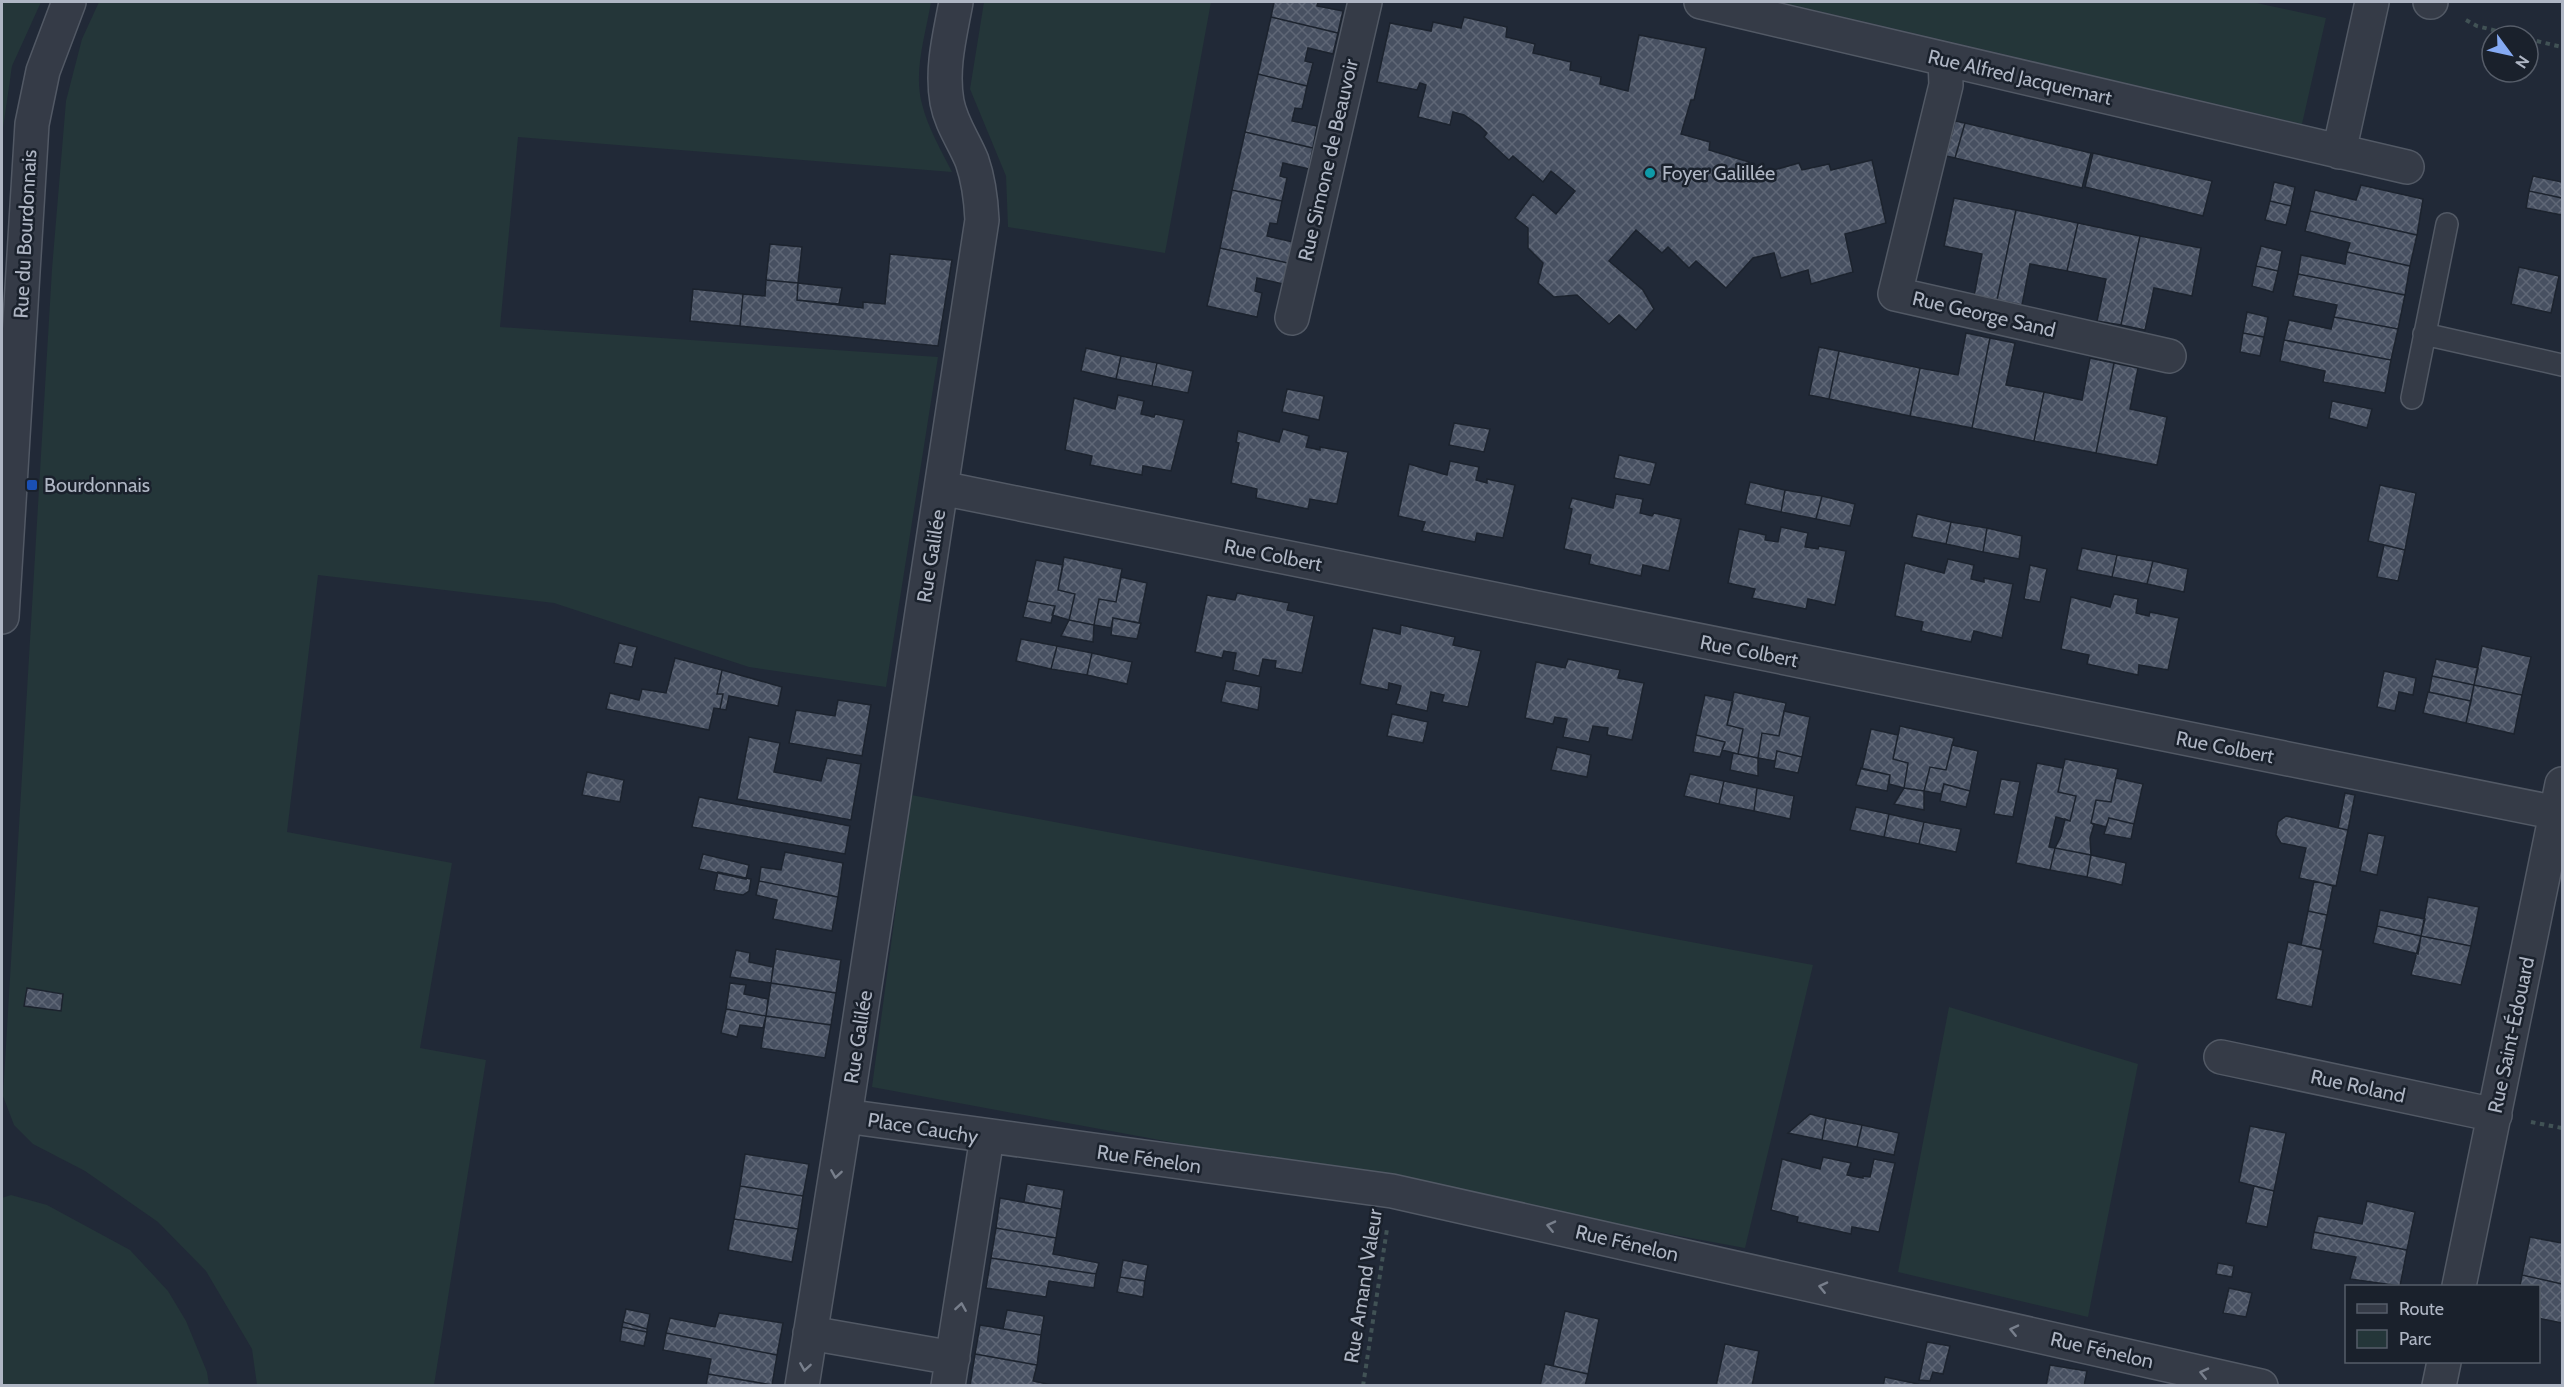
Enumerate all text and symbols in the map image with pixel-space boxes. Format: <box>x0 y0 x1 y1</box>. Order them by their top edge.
north arrow <box>2480 24 2540 84</box>
street label: Rue Alfred Jacquemart <box>1926 44 2115 110</box>
text: N <box>2511 52 2533 72</box>
street label: Rue Simone de Beauvoir <box>1293 56 1363 263</box>
street label: Rue du Bourdonnais <box>9 149 41 319</box>
place label: Foyer Galillée <box>1662 161 1775 185</box>
marker: Foyer Galillée <box>1643 166 1657 180</box>
street label: Rue George Sand <box>1910 286 2058 342</box>
place label: Bourdonnais <box>44 473 150 497</box>
marker: Bourdonnais <box>25 478 39 492</box>
street label: Rue Galilée <box>912 508 950 604</box>
street label: Rue Colbert <box>1222 534 1324 576</box>
street label: Rue Colbert <box>1698 630 1800 672</box>
street label: Rue Colbert <box>2174 726 2276 768</box>
street label: Rue Saint-Édouard <box>2483 955 2539 1115</box>
street label: Rue Galilée <box>839 989 877 1085</box>
street label: Rue Roland <box>2308 1064 2408 1108</box>
street label: Place Cauchy <box>866 1107 980 1149</box>
street label: Rue Fénelon <box>1095 1140 1203 1178</box>
one-way arrow <box>830 1169 843 1179</box>
street label: Rue Amand Valeur <box>1339 1206 1387 1365</box>
street label: Rue Fénelon <box>1573 1219 1681 1267</box>
one-way arrow <box>1546 1221 1556 1234</box>
one-way arrow <box>1819 1282 1829 1295</box>
legend <box>2345 1285 2540 1363</box>
text: Route <box>2399 1298 2444 1320</box>
one-way arrow <box>954 1302 966 1312</box>
one-way arrow <box>2009 1324 2019 1337</box>
street label: Rue Fénelon <box>2048 1326 2156 1374</box>
text: Parc <box>2399 1328 2431 1350</box>
one-way arrow <box>799 1362 811 1371</box>
one-way arrow <box>2199 1367 2209 1380</box>

